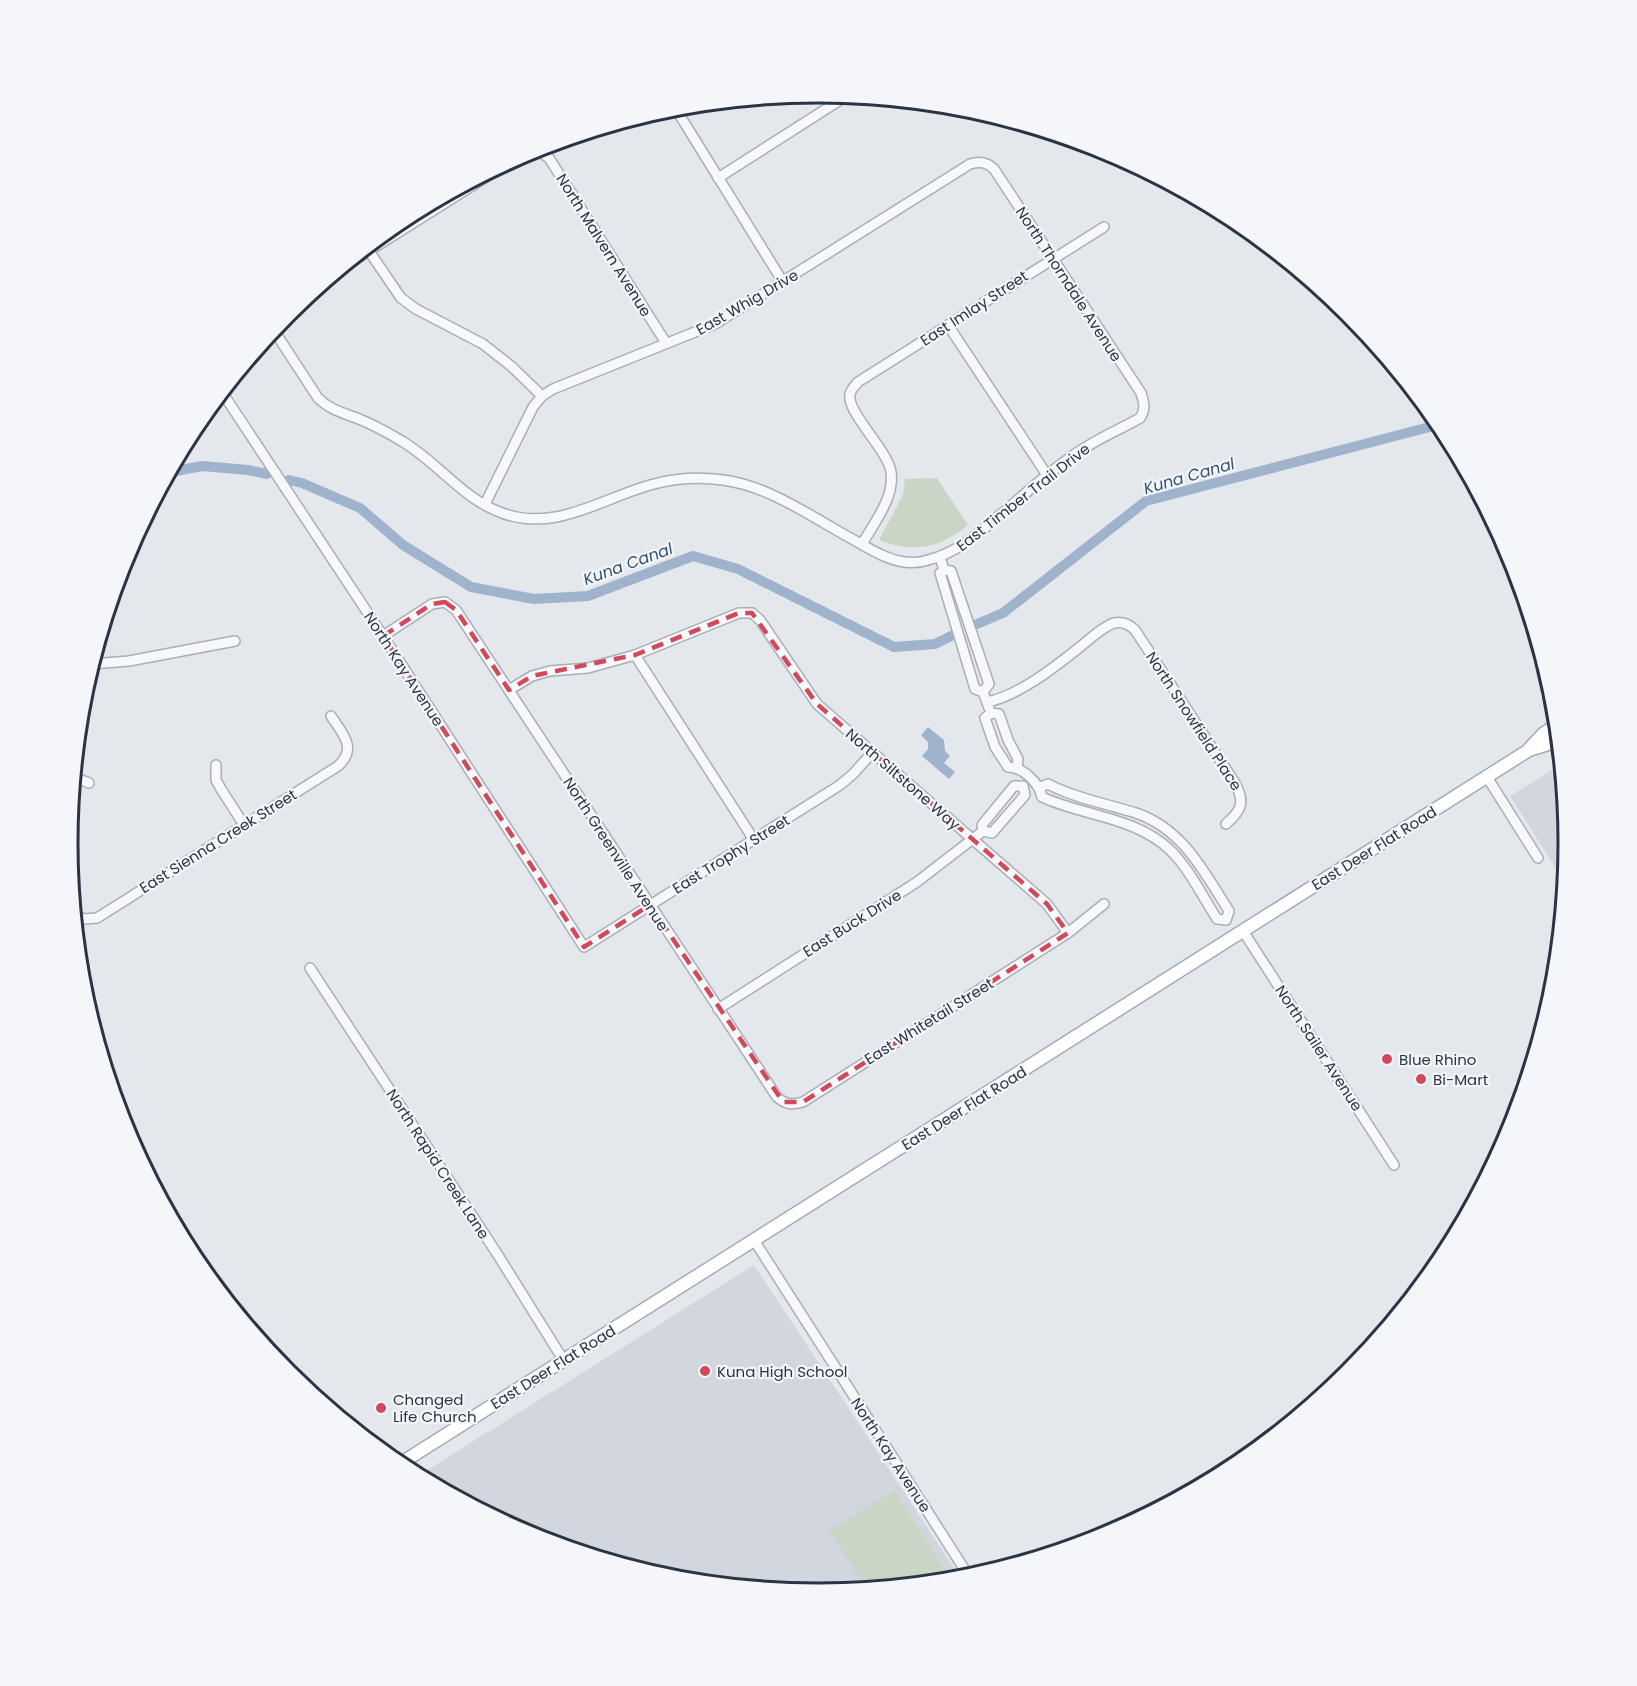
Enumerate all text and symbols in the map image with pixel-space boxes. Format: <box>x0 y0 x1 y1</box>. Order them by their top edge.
street label: North Malvern Avenue <box>551 170 657 320</box>
street label: North Thorndale Avenue <box>1011 202 1127 366</box>
street label: East Whig Drive <box>692 264 802 340</box>
street label: East Imlay Street <box>916 265 1032 351</box>
street label: East Timber Trail Drive <box>952 438 1094 556</box>
water label: Kuna Canal <box>1141 452 1237 500</box>
water label: Kuna Canal <box>580 537 676 591</box>
street label: North Kay Avenue <box>359 608 449 730</box>
street label: North Snowfield Place <box>1141 647 1247 795</box>
street label: North Siltstone Way <box>841 723 965 835</box>
street label: North Greenville Avenue <box>558 773 674 935</box>
street label: East Sienna Creek Street <box>135 784 301 898</box>
street label: East Deer Flat Road <box>1307 801 1441 895</box>
street label: East Trophy Street <box>668 809 794 899</box>
street label: East Buck Drive <box>799 884 905 962</box>
street label: East Whitetail Street <box>860 973 998 1069</box>
street label: North Sailer Avenue <box>1270 981 1368 1115</box>
place label: Blue Rhino <box>1399 1049 1476 1070</box>
marker: Blue Rhino <box>1380 1052 1394 1066</box>
street label: East Deer Flat Road <box>897 1061 1031 1155</box>
place label: Bi-Mart <box>1433 1069 1488 1090</box>
marker: Bi-Mart <box>1414 1072 1428 1086</box>
street label: North Rapid Creek Lane <box>382 1085 494 1243</box>
street label: East Deer Flat Road <box>486 1320 620 1414</box>
place label: Kuna High School <box>717 1361 848 1382</box>
marker: Kuna High School <box>698 1364 712 1378</box>
place label: Changed Life Church <box>393 1389 477 1427</box>
street label: North Kay Avenue <box>846 1394 936 1516</box>
marker: Changed Life Church <box>374 1401 388 1415</box>

